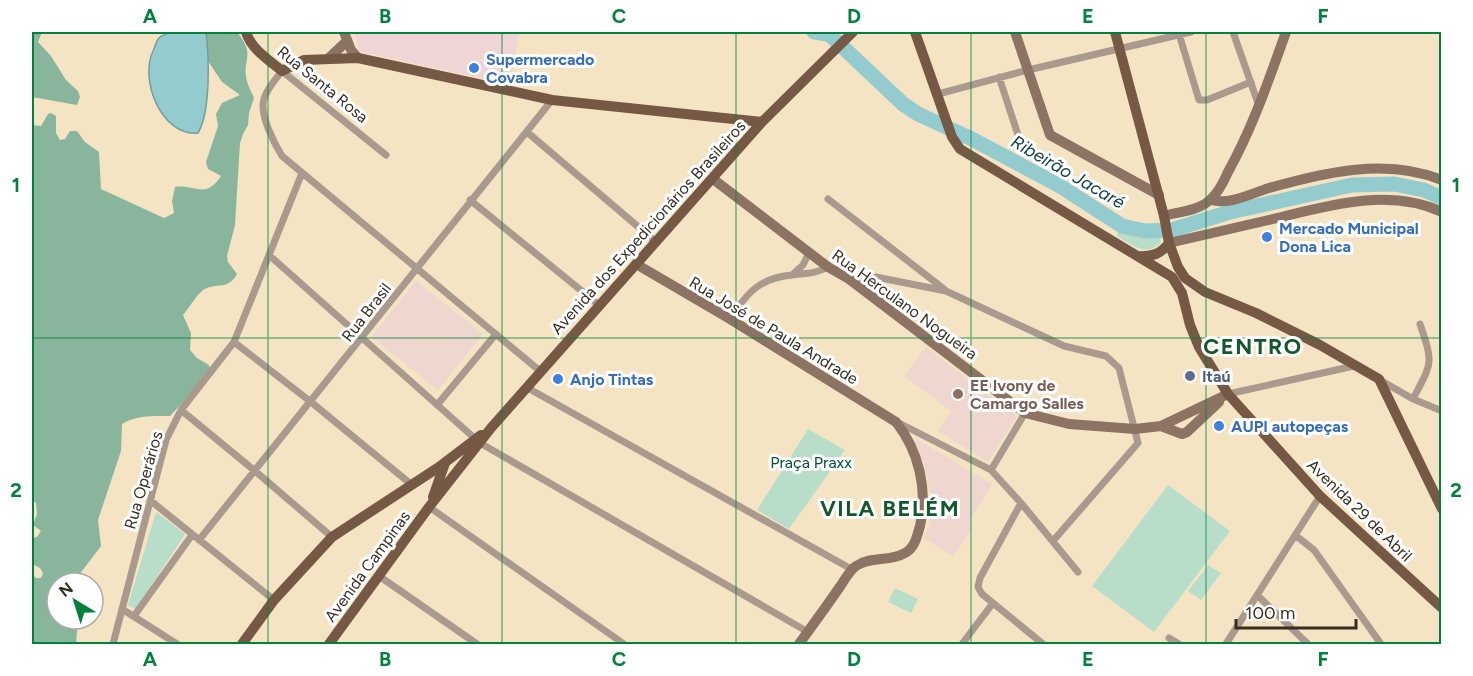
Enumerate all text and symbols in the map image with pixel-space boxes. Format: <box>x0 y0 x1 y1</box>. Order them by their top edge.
text: A <box>143 4 158 28</box>
text: B <box>379 4 391 28</box>
text: C <box>612 4 626 28</box>
text: D <box>847 4 861 28</box>
text: E <box>1082 4 1094 28</box>
text: F <box>1317 4 1329 28</box>
street label: Rua Santa Rosa <box>274 42 372 127</box>
place label: Supermercado Covabra <box>486 50 594 87</box>
marker: Supermercado Covabra <box>467 61 481 75</box>
street label: Avenida dos Expedicionários Brasileiros <box>547 116 750 338</box>
water label: Ribeirão Jacaré <box>1007 131 1129 214</box>
text: 1 <box>12 173 20 197</box>
text: 1 <box>1452 173 1460 197</box>
place label: Mercado Municipal Dona Lica <box>1279 219 1419 256</box>
marker: Mercado Municipal Dona Lica <box>1260 230 1274 244</box>
street label: Rua Herculano Nogueira <box>828 245 981 363</box>
street label: Rua José de Paula Andrade <box>686 272 862 389</box>
street label: Rua Brasil <box>338 279 395 345</box>
district label: CENTRO <box>1203 333 1303 360</box>
place label: Itaú <box>1202 367 1231 386</box>
marker: Itaú <box>1183 369 1197 383</box>
place label: Anjo Tintas <box>570 370 654 389</box>
marker: Anjo Tintas <box>551 372 565 386</box>
place label: EE Ivony de Camargo Salles <box>970 376 1084 413</box>
marker: EE Ivony de Camargo Salles <box>951 387 965 401</box>
place label: AUPI autopeças <box>1231 417 1349 436</box>
marker: AUPI autopeças <box>1212 419 1226 433</box>
street label: Rua Operários <box>120 429 167 531</box>
park label: Praça Praxx <box>770 453 852 472</box>
street label: Avenida 29 de Abril <box>1303 455 1416 565</box>
text: 2 <box>10 478 22 502</box>
text: 2 <box>1450 478 1462 502</box>
district label: VILA BELÉM <box>820 495 960 522</box>
street label: Avenida Campinas <box>321 507 414 626</box>
north arrow <box>45 571 105 631</box>
text: N <box>55 578 77 601</box>
scale bar <box>1236 592 1356 630</box>
text: 100 m <box>1245 602 1295 624</box>
text: A <box>143 647 158 671</box>
text: B <box>379 647 391 671</box>
text: C <box>612 647 626 671</box>
text: D <box>847 647 861 671</box>
text: E <box>1082 647 1094 671</box>
text: F <box>1317 647 1329 671</box>

